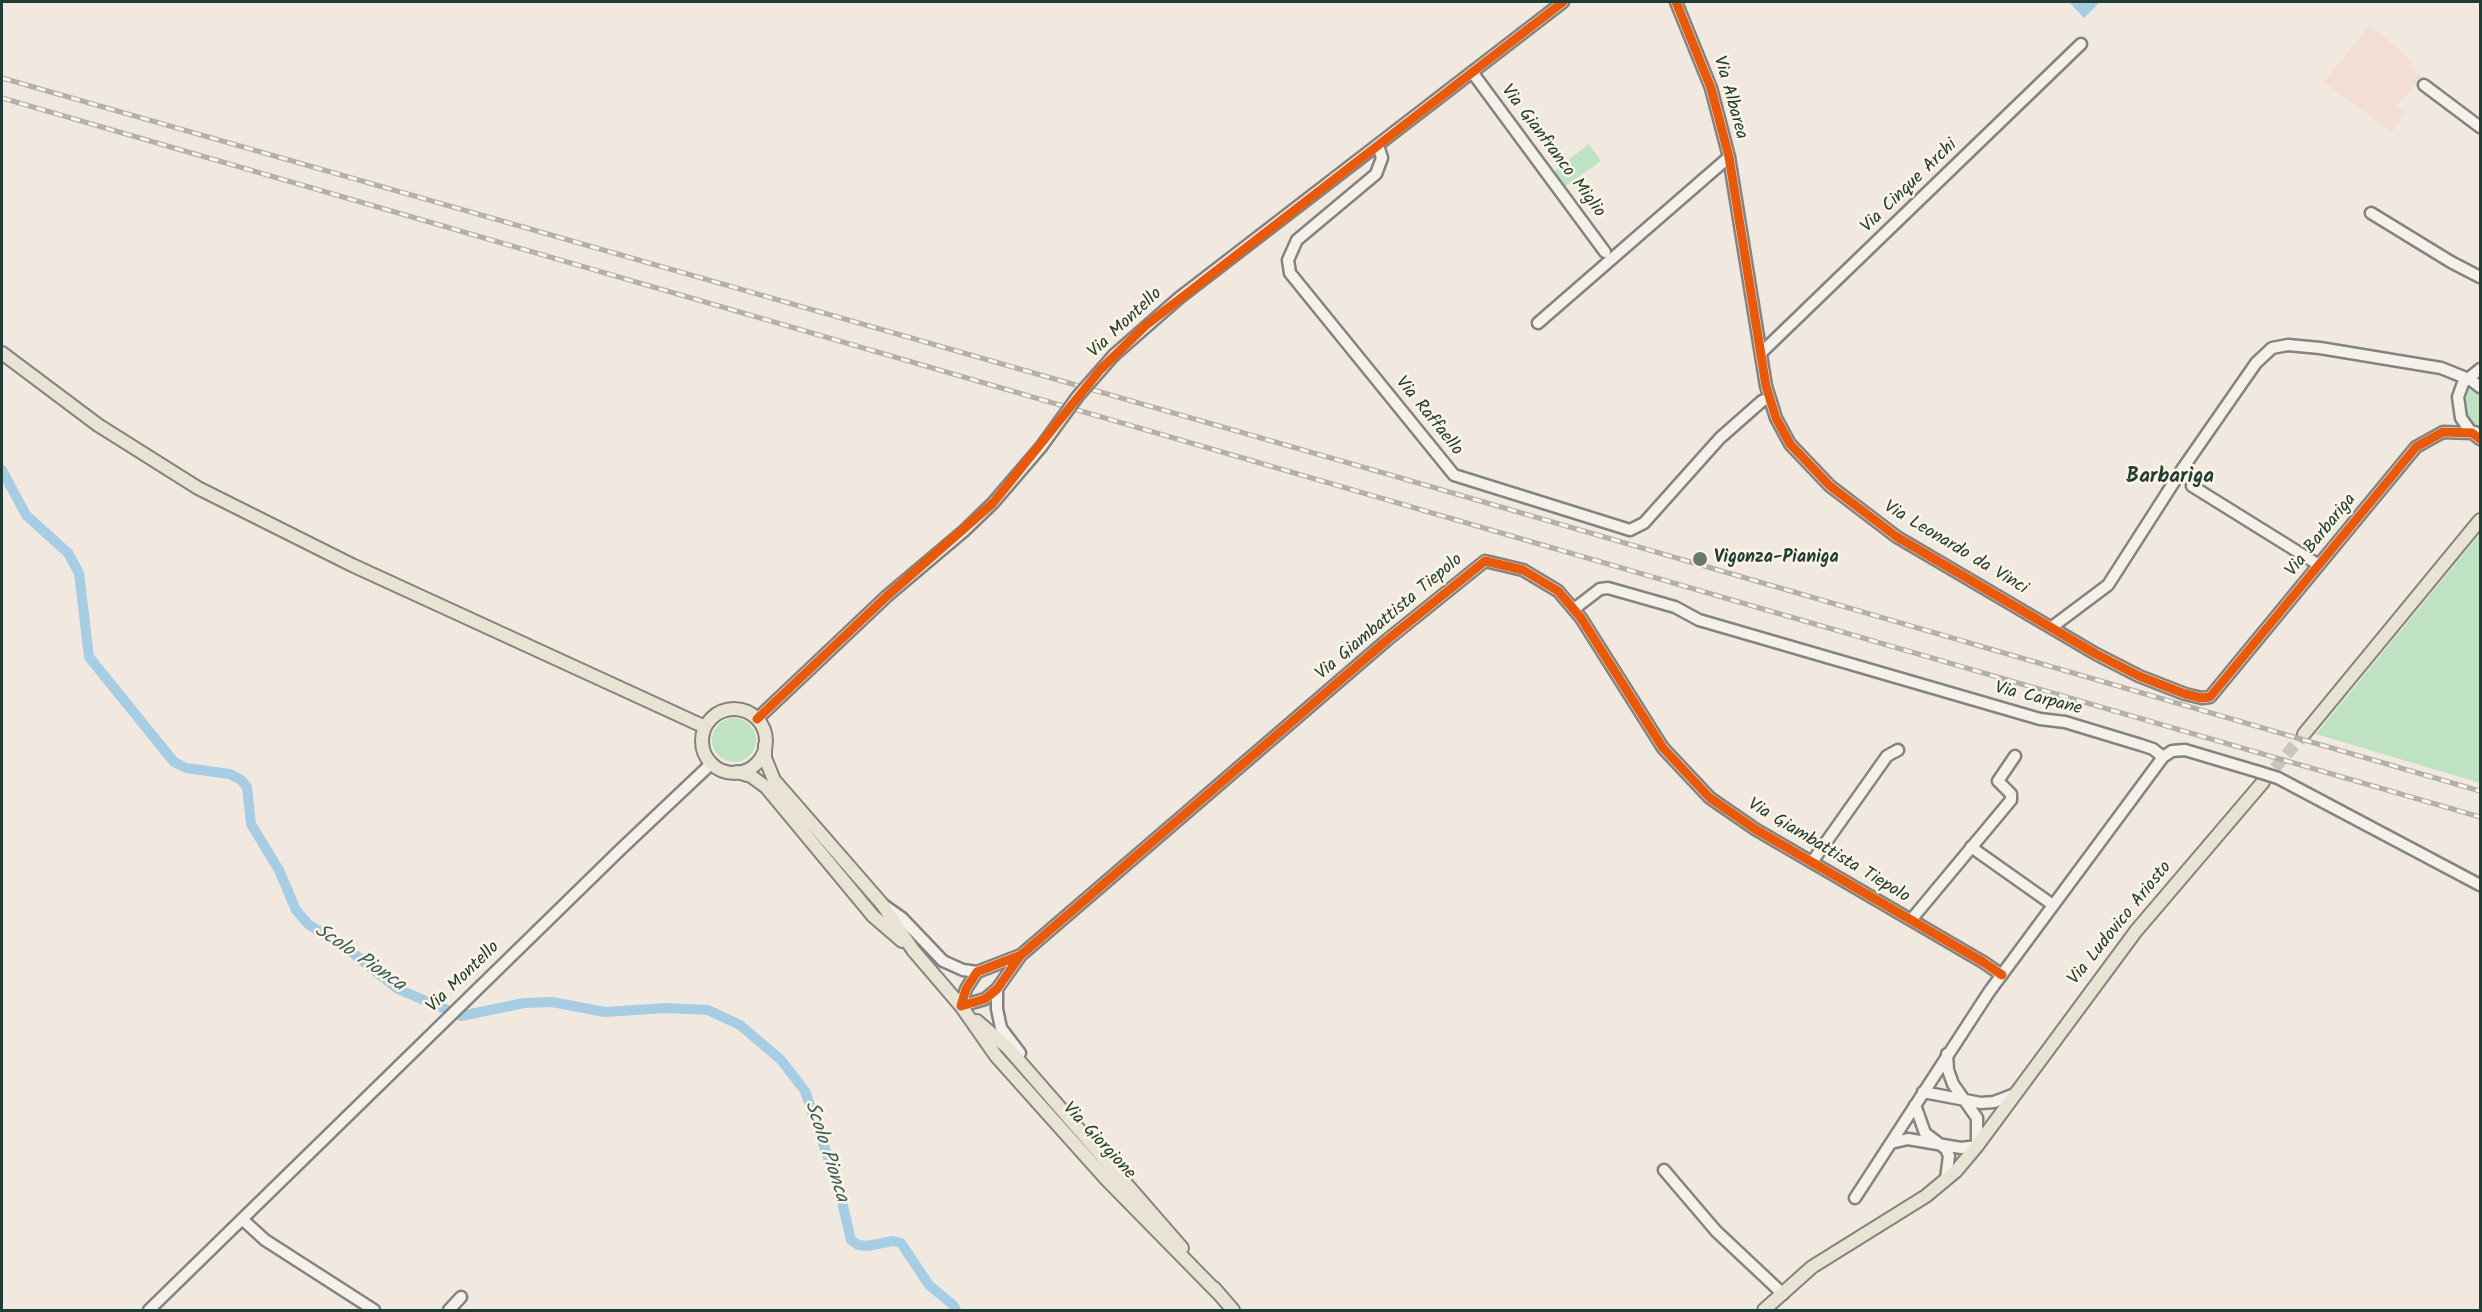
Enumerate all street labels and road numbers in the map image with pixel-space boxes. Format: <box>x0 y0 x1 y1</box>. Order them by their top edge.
street label: Via Albarea <box>1707 54 1751 142</box>
street label: Via Gianfranco Miglio <box>1495 81 1609 223</box>
street label: Via Cinque Archi <box>1857 136 1963 238</box>
street label: Via Montello <box>1084 284 1168 364</box>
street label: Via Raffaello <box>1390 373 1466 461</box>
street label: Via Barbariga <box>2282 490 2362 582</box>
street label: Via Leonardo da Vinci <box>1879 497 2031 601</box>
street label: Via Giambattista Tiepolo <box>1312 550 1468 686</box>
street label: Via Carpane <box>1992 679 2084 721</box>
street label: Via Giambattista Tiepolo <box>1743 795 1913 909</box>
street label: Via Ludovico Ariosto <box>2065 858 2177 990</box>
street label: Via Montello <box>423 938 505 1018</box>
street label: Via Giorgione <box>1057 1099 1139 1185</box>

